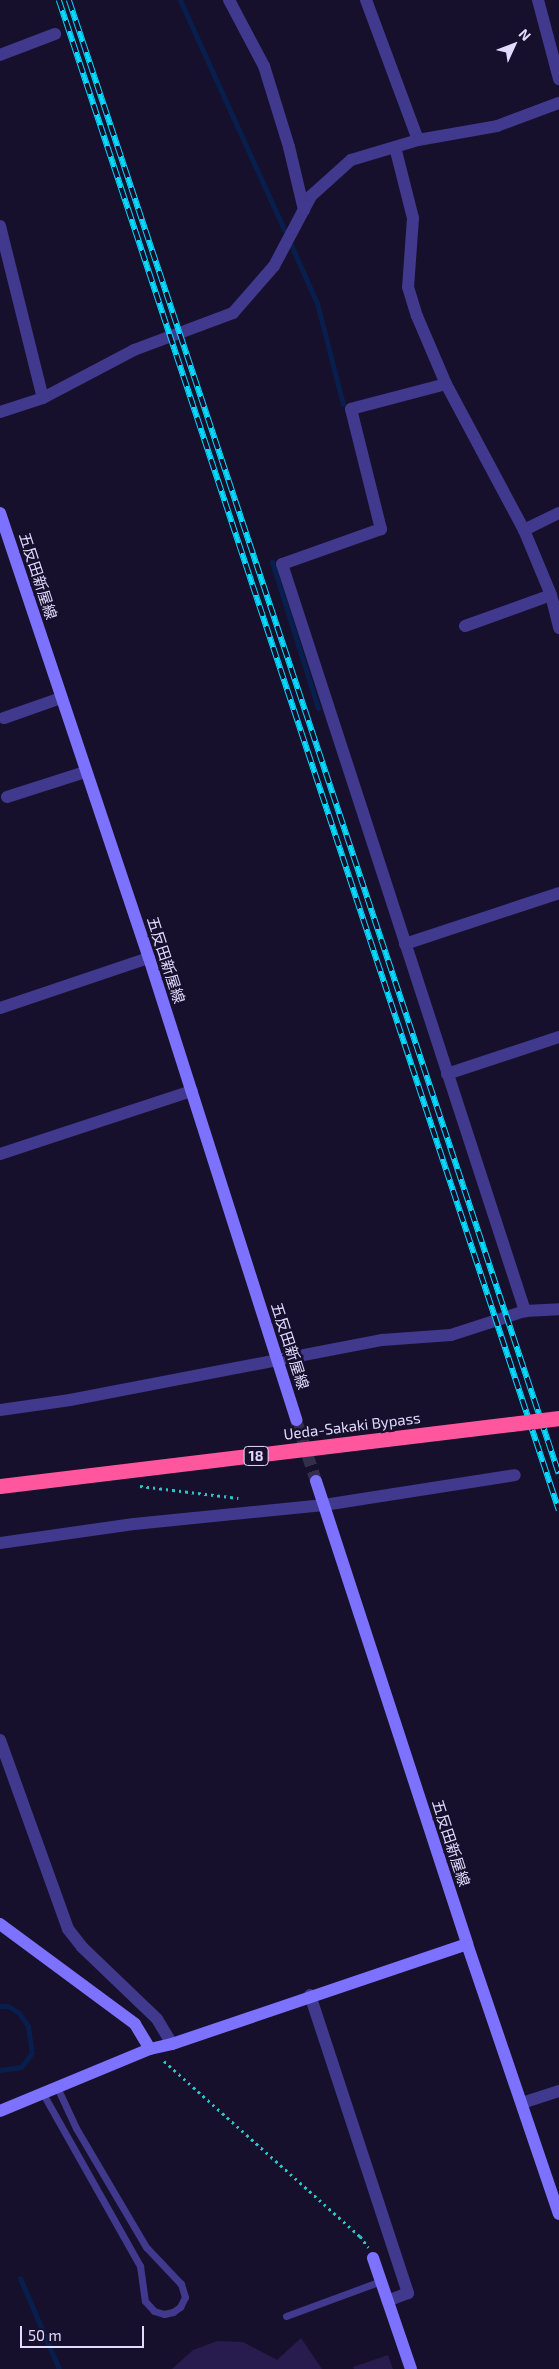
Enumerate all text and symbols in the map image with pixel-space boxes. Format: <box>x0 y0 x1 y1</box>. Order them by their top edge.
north arrow <box>489 20 539 70</box>
text: N <box>516 25 535 44</box>
street label: 五反田新屋線 <box>16 530 60 622</box>
street label: 五反田新屋線 <box>144 914 188 1006</box>
street label: 五反田新屋線 <box>268 1300 312 1392</box>
street label: Ueda-Sakaki Bypass <box>282 1409 422 1443</box>
road number: 18 <box>244 1444 268 1468</box>
street label: 五反田新屋線 <box>429 1797 473 1889</box>
scale bar <box>22 2316 146 2348</box>
text: 50 m <box>28 2326 62 2344</box>

